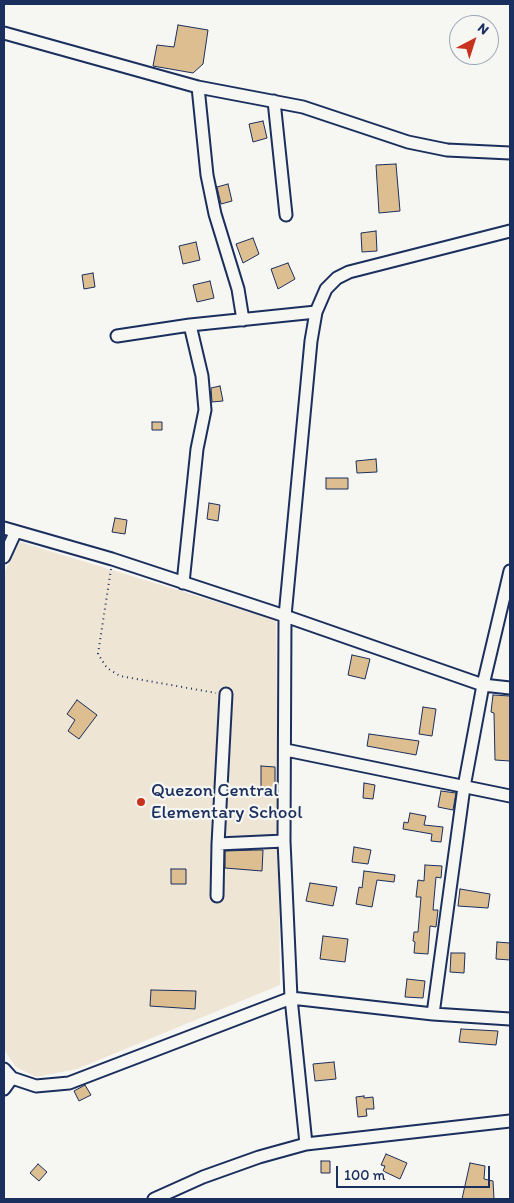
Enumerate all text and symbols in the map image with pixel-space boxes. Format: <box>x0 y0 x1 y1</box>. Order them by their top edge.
north arrow <box>449 15 499 65</box>
text: N <box>474 19 492 38</box>
place label: Quezon Central Elementary School <box>151 780 303 824</box>
marker: Quezon Central Elementary School <box>135 796 147 808</box>
scale bar <box>339 1156 493 1188</box>
text: 100 m <box>344 1166 385 1184</box>

